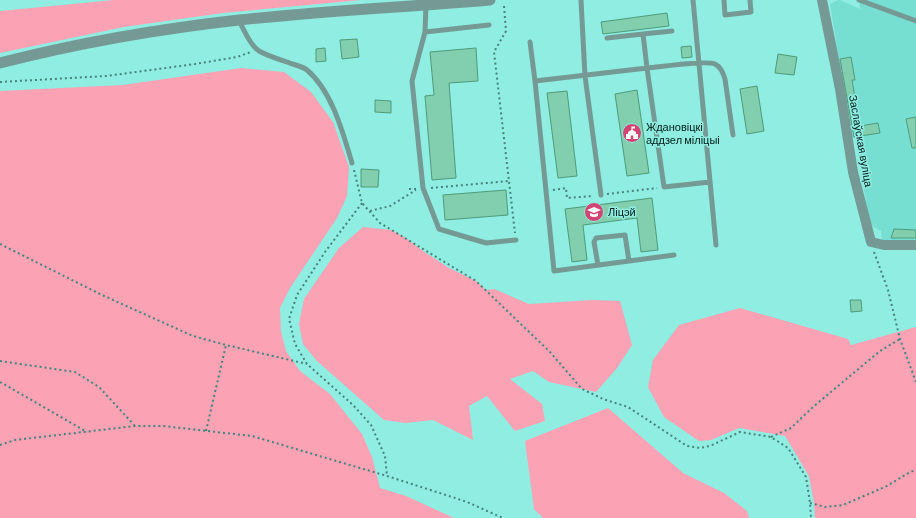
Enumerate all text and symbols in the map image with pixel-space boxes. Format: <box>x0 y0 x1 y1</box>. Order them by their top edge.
street label: Заслаўская вуліца <box>847 94 876 189</box>
place label: Ждановіцкі аддзел міліцыі <box>646 120 720 146</box>
public building icon: Ждановіцкі аддзел міліцыі <box>621 122 643 144</box>
school or university icon: Ліцэй <box>583 201 605 223</box>
place label: Ліцэй <box>608 205 636 218</box>

